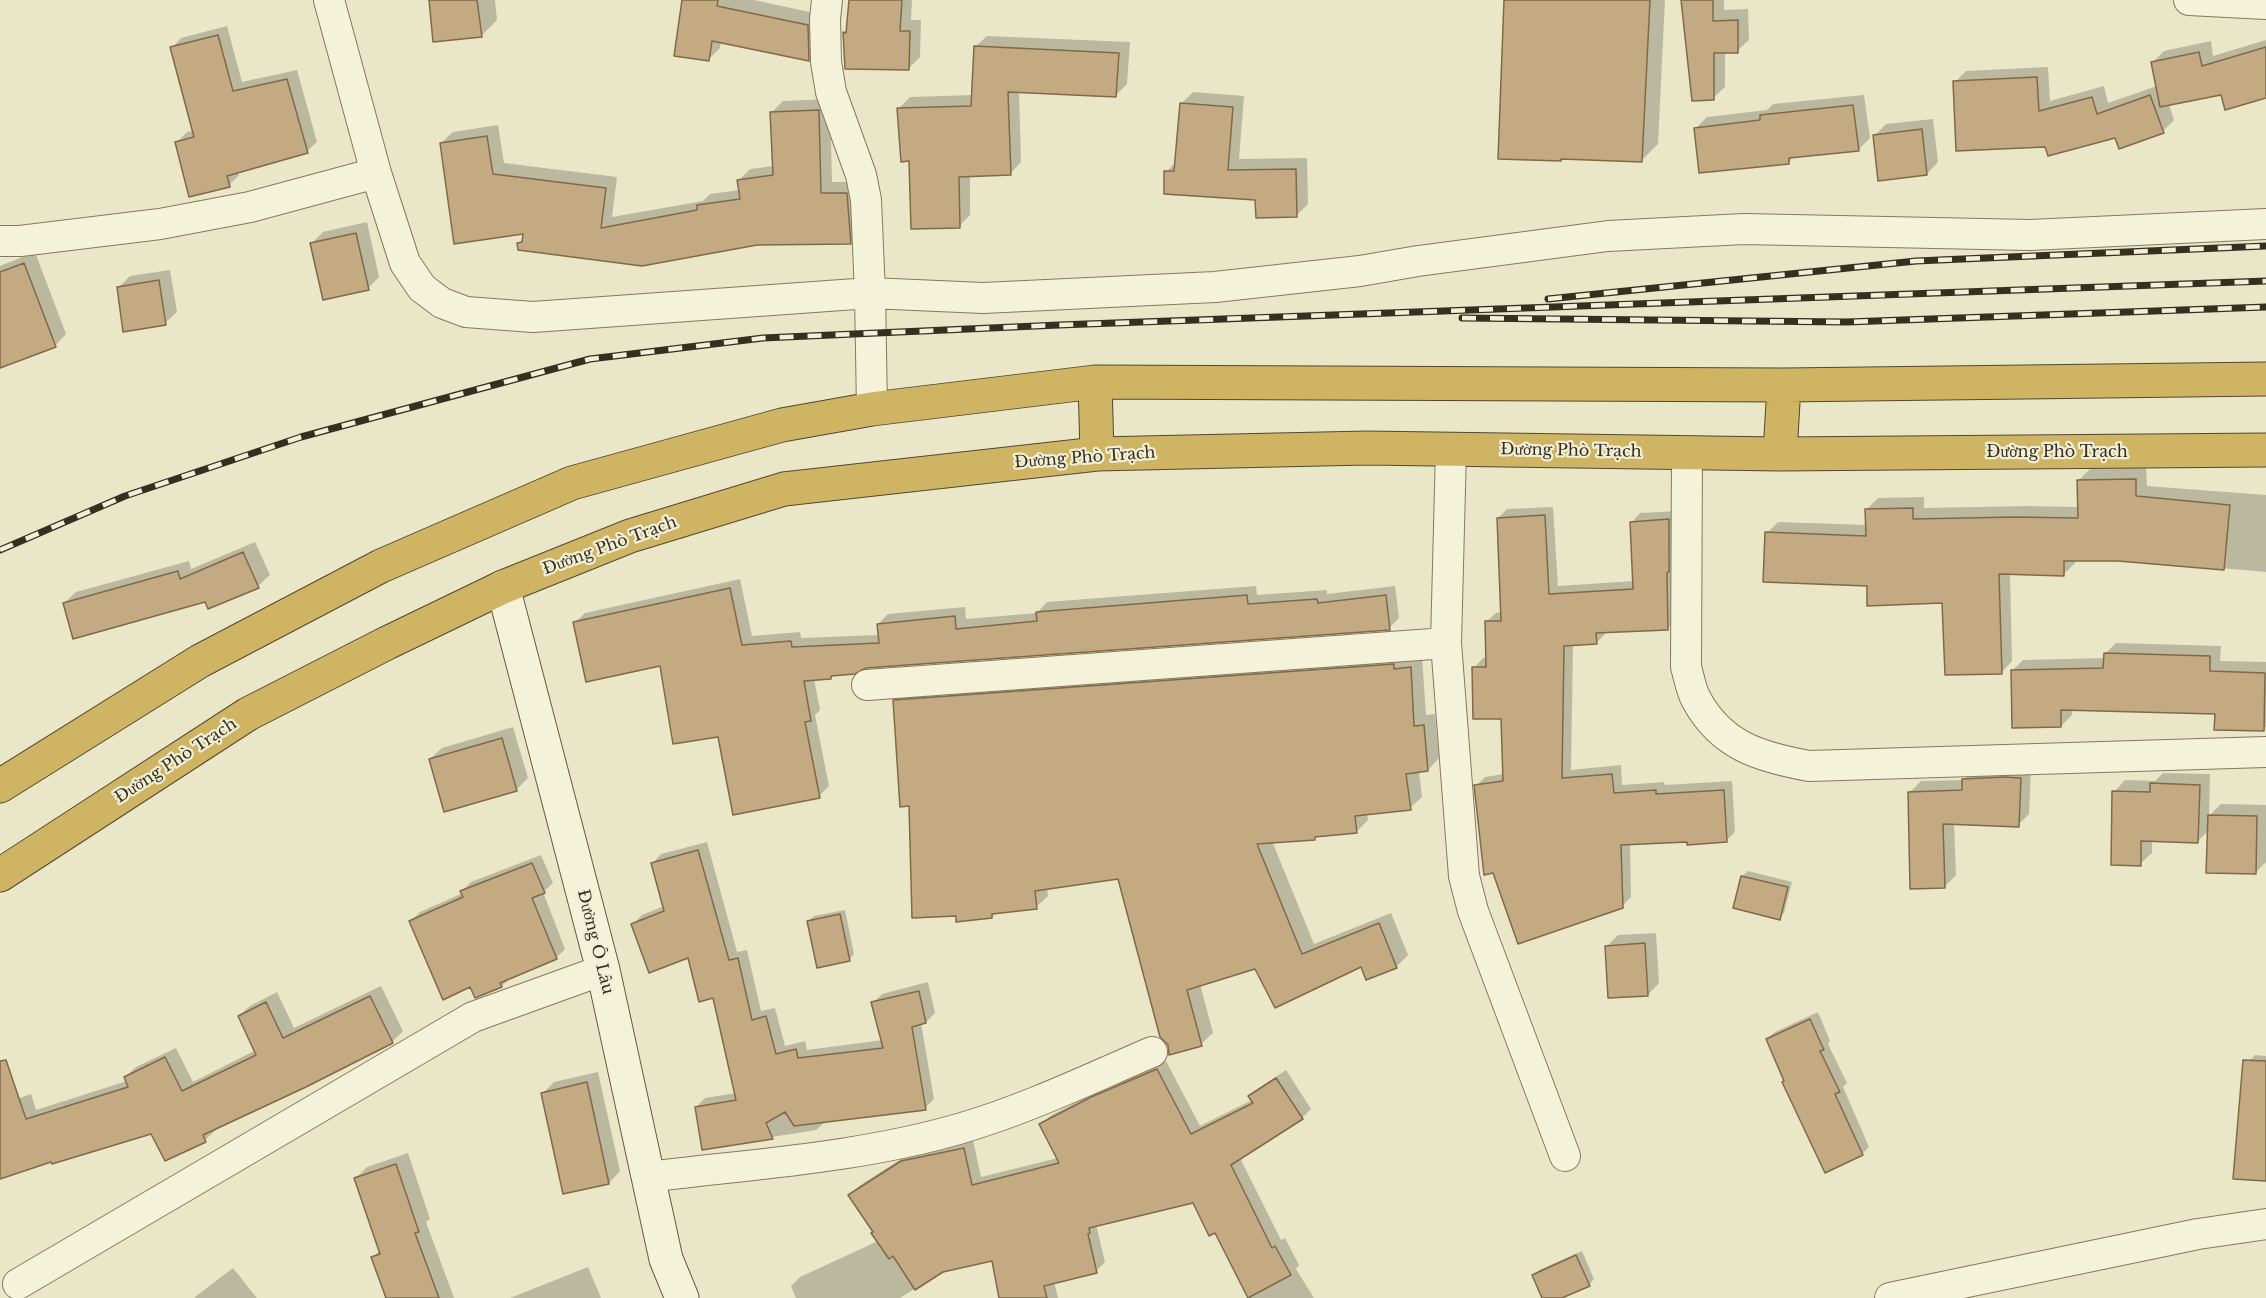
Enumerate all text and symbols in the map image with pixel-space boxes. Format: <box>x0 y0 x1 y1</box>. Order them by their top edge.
street label: Đường Phò Trạch <box>1500 440 1642 462</box>
street label: Đường Phò Trạch <box>1986 442 2128 462</box>
street label: Đường Phò Trạch <box>1014 443 1156 473</box>
street label: Đường Phò Trạch <box>540 513 680 579</box>
street label: Đường Phò Trạch <box>112 714 240 808</box>
street label: Đường Ô Lâu <box>573 888 617 996</box>

